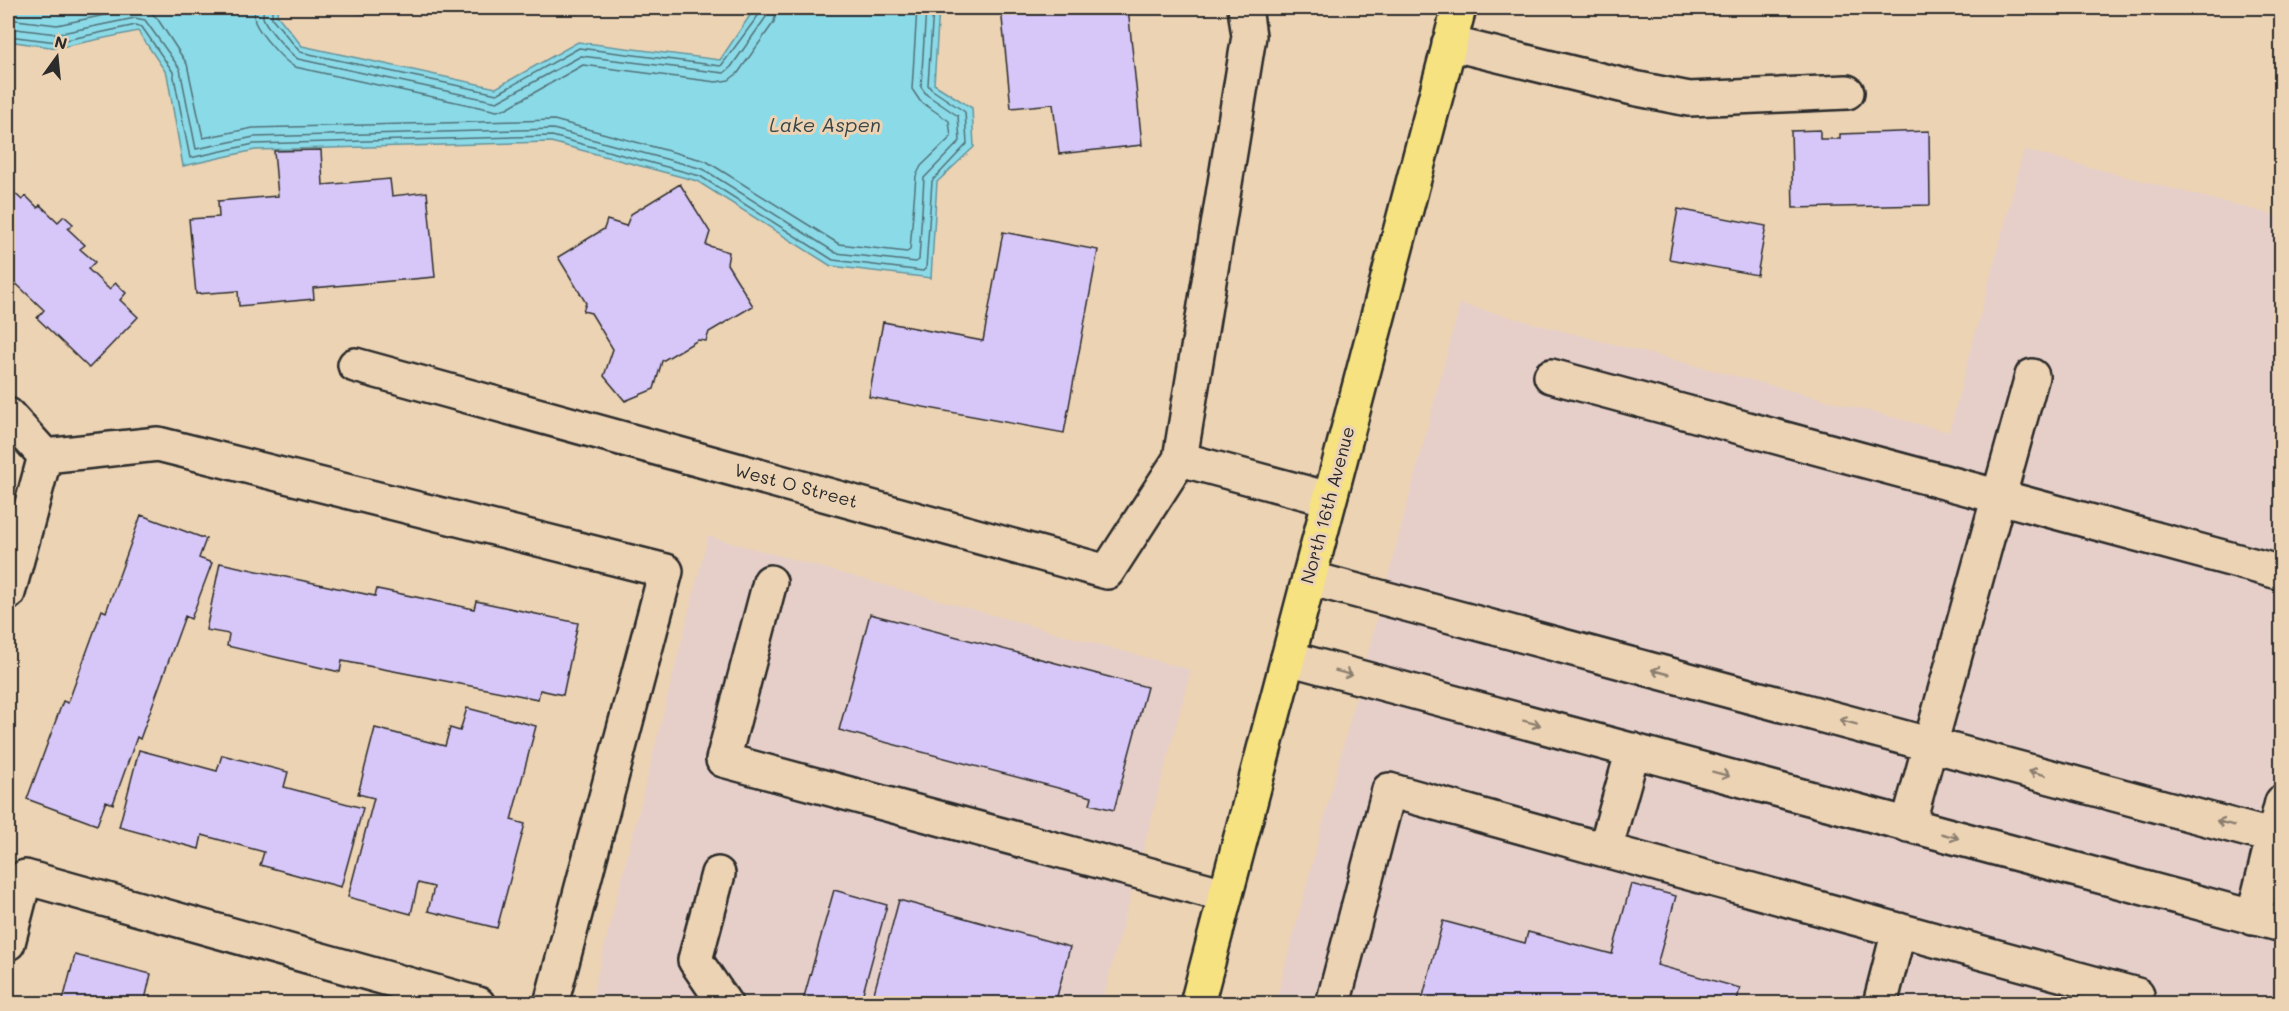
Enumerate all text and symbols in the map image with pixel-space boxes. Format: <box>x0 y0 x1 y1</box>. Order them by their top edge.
north arrow <box>27 27 87 87</box>
text: N <box>52 30 70 54</box>
water label: Lake Aspen <box>769 111 881 137</box>
street label: North 16th Avenue <box>1294 423 1360 586</box>
street label: West O Street <box>732 457 861 513</box>
one-way arrow <box>1651 666 1670 677</box>
one-way arrow <box>1334 668 1353 679</box>
one-way arrow <box>1839 716 1858 728</box>
one-way arrow <box>1523 718 1542 730</box>
one-way arrow <box>2027 767 2046 778</box>
one-way arrow <box>1711 769 1730 780</box>
one-way arrow <box>2216 817 2235 829</box>
one-way arrow <box>1940 831 1959 842</box>

